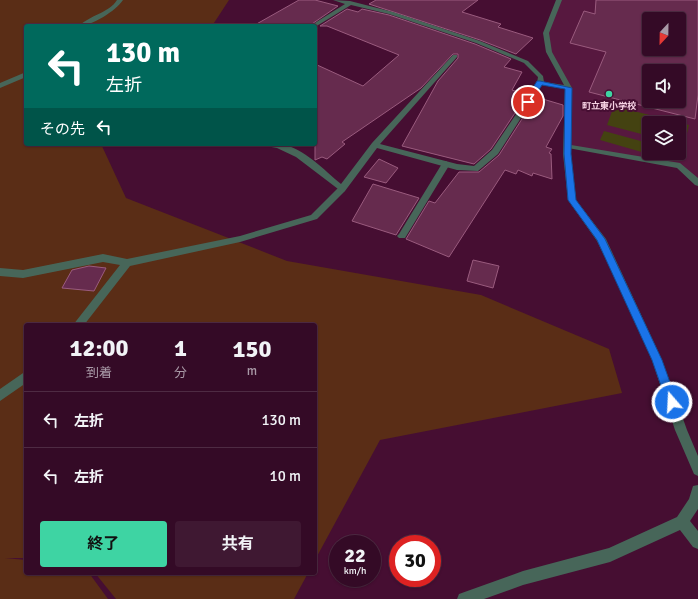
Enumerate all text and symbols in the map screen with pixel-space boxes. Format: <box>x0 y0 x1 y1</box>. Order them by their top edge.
north arrow <box>642 12 686 56</box>
map controls <box>642 12 686 160</box>
text: 130 m <box>106 36 180 70</box>
icon: left <box>40 40 92 92</box>
button: sound <box>642 64 686 108</box>
text: 左折 <box>106 74 142 96</box>
pin <box>511 85 545 119</box>
marker: 町立東小学校 <box>604 89 614 99</box>
icon: arrive <box>517 91 539 113</box>
place label: 町立東小学校 <box>582 101 637 112</box>
icon: left <box>93 116 115 138</box>
button: layers <box>642 116 686 160</box>
text: その先 <box>40 120 85 138</box>
text: 12:00 <box>70 333 128 363</box>
text: 1 <box>174 333 187 363</box>
text: 150 <box>233 334 271 364</box>
text: m <box>247 363 257 379</box>
text: 到着 <box>86 365 112 381</box>
text: 分 <box>174 365 187 381</box>
position arrow <box>651 381 693 423</box>
icon: left <box>40 409 62 431</box>
text: 130 m <box>261 411 301 429</box>
text: 左折 <box>74 412 104 430</box>
icon: left <box>40 465 62 487</box>
text: 10 m <box>270 467 301 485</box>
text: 左折 <box>74 468 104 486</box>
button: 終了 <box>40 521 167 567</box>
button: 共有 <box>175 521 301 567</box>
speed limit sign: 30 <box>389 535 441 587</box>
text: 22 <box>344 543 366 568</box>
text: km/h <box>344 565 366 577</box>

